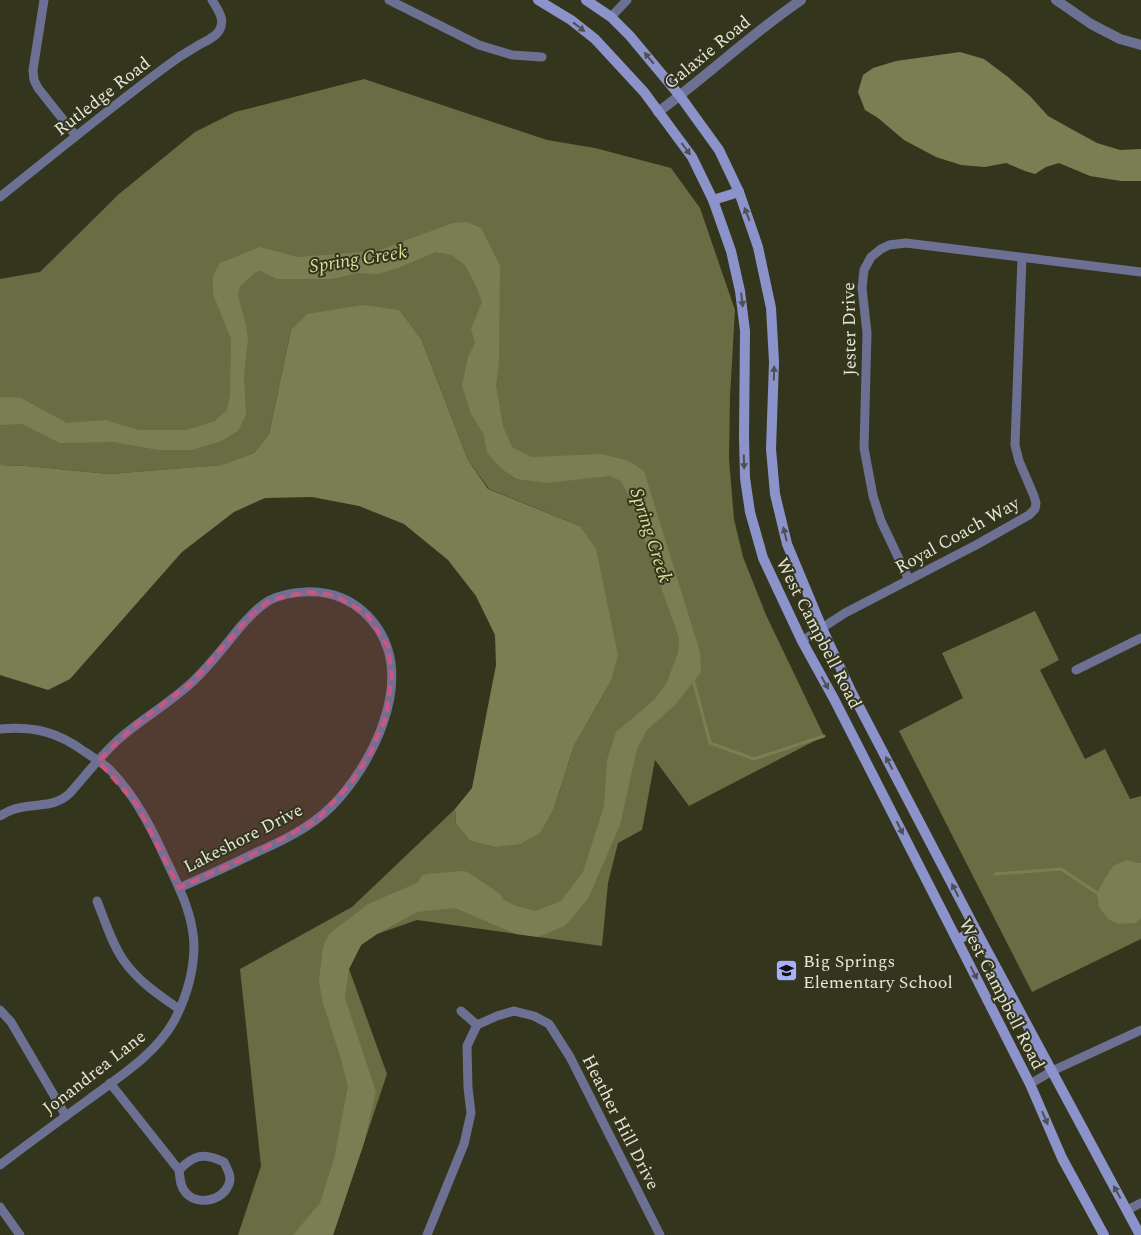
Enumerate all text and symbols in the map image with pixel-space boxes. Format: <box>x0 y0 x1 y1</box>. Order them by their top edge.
street label: Galaxie Road <box>658 9 757 96</box>
one-way arrow <box>572 21 585 32</box>
street label: Rutledge Road <box>48 50 156 143</box>
one-way arrow <box>643 53 655 65</box>
one-way arrow <box>680 142 691 155</box>
one-way arrow <box>743 206 750 221</box>
water label: Spring Creek <box>307 237 409 281</box>
street label: Jester Drive <box>835 282 864 376</box>
one-way arrow <box>738 292 746 308</box>
one-way arrow <box>770 365 778 381</box>
one-way arrow <box>741 454 749 470</box>
water label: Spring Creek <box>622 484 680 587</box>
street label: Royal Coach Way <box>890 489 1026 581</box>
one-way arrow <box>780 526 788 541</box>
street label: West Campbell Road <box>769 553 868 714</box>
one-way arrow <box>821 677 830 690</box>
one-way arrow <box>885 755 893 770</box>
street label: Lakeshore Drive <box>179 797 308 880</box>
one-way arrow <box>896 820 904 835</box>
one-way arrow <box>951 882 959 897</box>
street label: West Campbell Road <box>952 914 1051 1075</box>
place label: Big Springs Elementary School <box>803 948 953 996</box>
school or university icon: Big Springs Elementary School <box>775 959 799 983</box>
one-way arrow <box>970 965 978 980</box>
street label: Jonandrea Lane <box>37 1023 152 1121</box>
street label: Heather Hill Drive <box>575 1050 666 1195</box>
one-way arrow <box>1041 1111 1049 1125</box>
one-way arrow <box>1113 1185 1121 1199</box>

